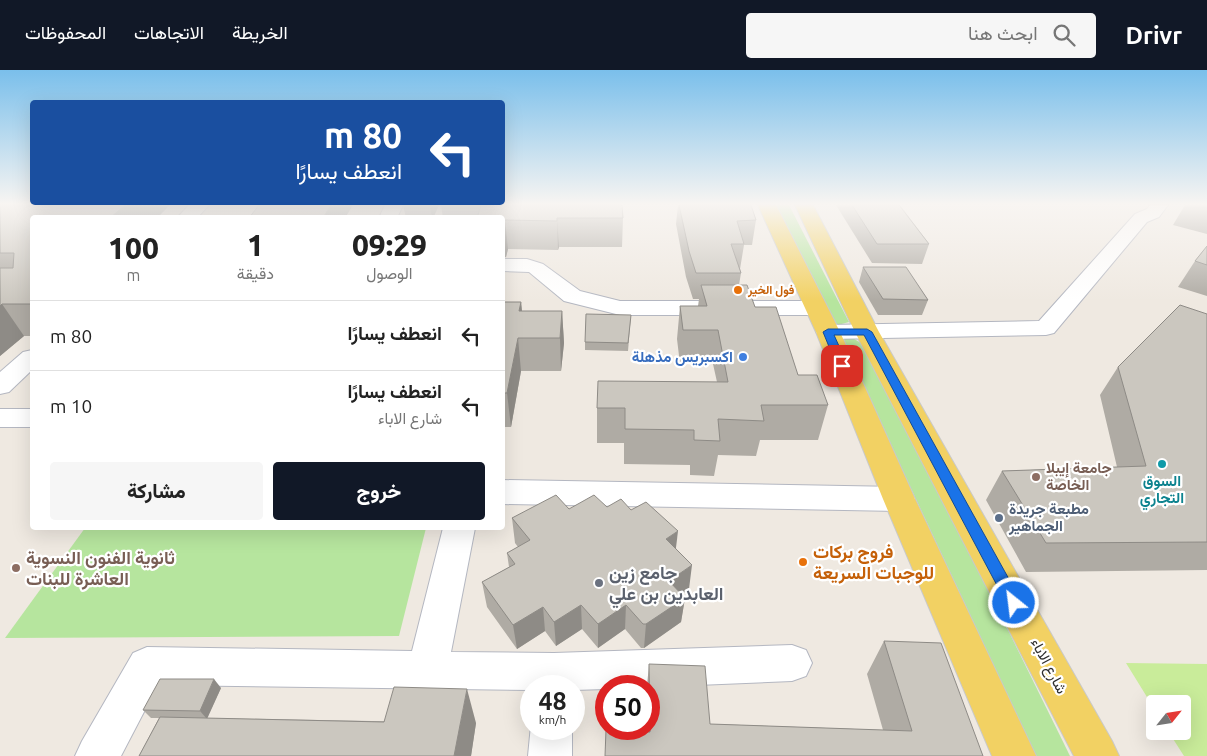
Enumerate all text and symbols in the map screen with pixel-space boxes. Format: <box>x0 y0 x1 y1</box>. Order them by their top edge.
search box <box>746 13 1096 58</box>
icon: search <box>1050 21 1078 49</box>
text: المحفوظات <box>25 22 106 42</box>
text: الاتجاهات <box>134 22 204 42</box>
text: الخريطة <box>232 22 288 42</box>
text: ابحث هنا <box>968 22 1038 44</box>
text: Drivr <box>1126 22 1182 49</box>
text: 80 m <box>324 115 402 155</box>
icon: left <box>420 120 485 185</box>
text: انعطف يسارًا <box>295 158 402 183</box>
text: 1 <box>247 228 264 262</box>
text: 09:29 <box>352 228 427 262</box>
text: 100 <box>108 231 159 265</box>
text: دقيقة <box>237 264 274 282</box>
text: الوصول <box>366 264 413 282</box>
text: m <box>127 266 140 284</box>
place label: فول الخير <box>747 283 795 298</box>
marker: فول الخير <box>732 284 744 296</box>
text: انعطف يسارًا <box>348 322 442 344</box>
icon: left <box>457 322 485 350</box>
text: 80 m <box>50 325 92 347</box>
pin <box>821 345 863 387</box>
place label: اكسبريس مذهلة <box>632 348 733 366</box>
marker: اكسبريس مذهلة <box>737 351 749 363</box>
icon: arrive <box>828 352 856 380</box>
text: انعطف يسارًا <box>348 380 442 402</box>
icon: left <box>457 392 485 420</box>
text: 10 m <box>50 395 92 417</box>
text: شارع الاباء <box>378 409 442 427</box>
marker: السوق التجاري <box>1156 458 1168 470</box>
place label: جامعة إيبلا الخاصة <box>1046 459 1112 493</box>
button: مشاركة <box>50 462 263 520</box>
button: خروج <box>273 462 485 520</box>
marker: جامعة إيبلا الخاصة <box>1030 471 1042 483</box>
place label: السوق التجاري <box>1140 472 1184 511</box>
place label: مطبعة جريدة الجماهير <box>1008 500 1089 535</box>
marker: مطبعة جريدة الجماهير <box>993 512 1005 524</box>
place label: فروج بركات للوجبات السريعة <box>813 541 934 584</box>
place label: ثانوية الفنون النسوية العاشرة للبنات <box>26 547 175 590</box>
marker: فروج بركات للوجبات السريعة <box>797 556 809 568</box>
marker: ثانوية الفنون النسوية العاشرة للبنات <box>10 562 22 574</box>
place label: جامع زين العابدين بن علي <box>609 562 723 609</box>
position arrow <box>987 576 1039 628</box>
marker: جامع زين العابدين بن علي <box>593 577 605 589</box>
street label: شارع الاباء <box>1025 635 1071 698</box>
speed limit sign: 50 <box>595 675 660 740</box>
text: 48 <box>538 687 567 715</box>
north arrow <box>1146 695 1191 740</box>
map controls <box>1146 695 1191 740</box>
text: km/h <box>539 713 566 726</box>

